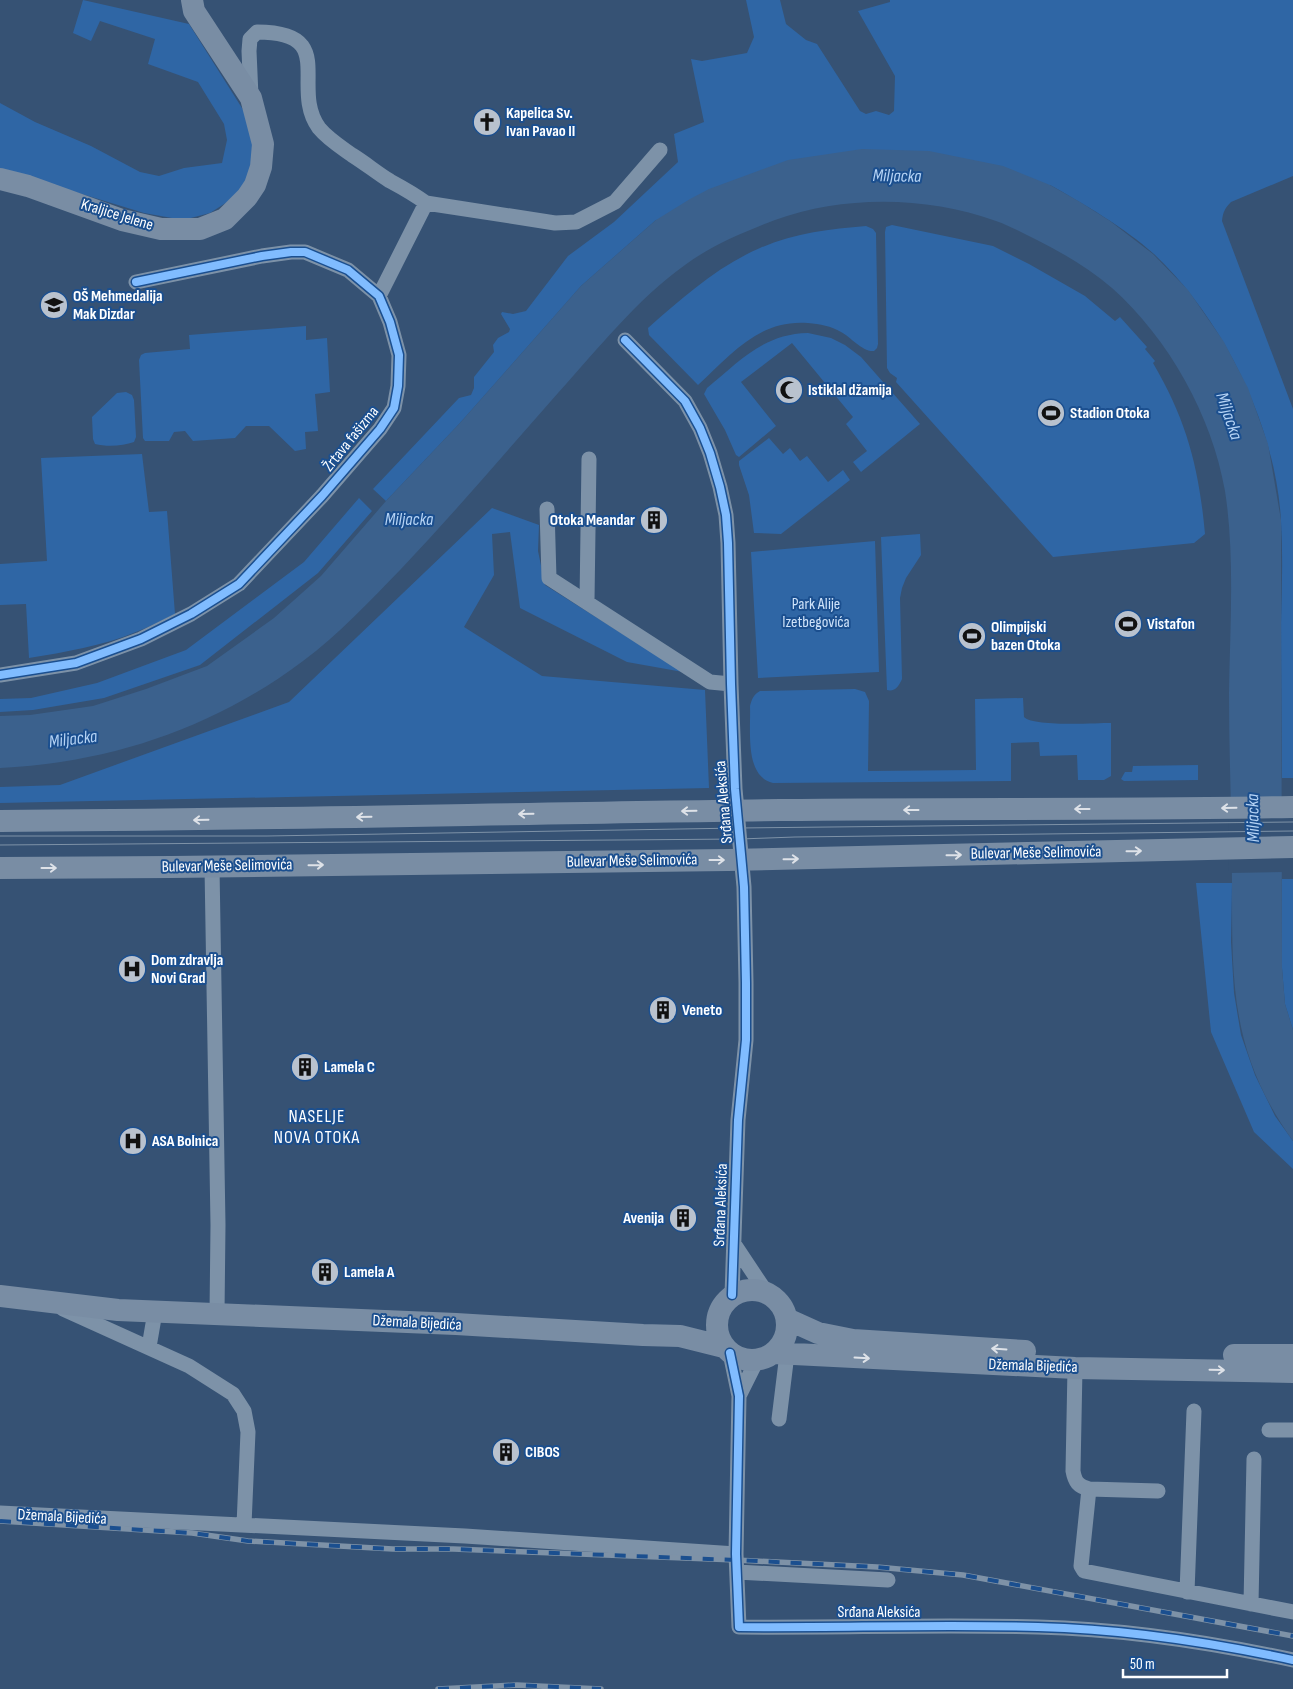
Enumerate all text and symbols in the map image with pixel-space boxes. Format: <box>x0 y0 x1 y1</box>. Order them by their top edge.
place label: Kapelica Sv. Ivan Pavao II <box>506 104 575 141</box>
church icon: Kapelica Sv. Ivan Pavao II <box>472 107 502 137</box>
water label: Miljacka <box>873 165 922 187</box>
street label: Kraljice Jelene <box>79 195 155 235</box>
place label: OŠ Mehmedalija Mak Dizdar <box>73 287 162 324</box>
school or university icon: OŠ Mehmedalija Mak Dizdar <box>39 290 69 320</box>
mosque icon: Istiklal džamija <box>774 375 804 405</box>
place label: Istiklal džamija <box>808 381 892 400</box>
water label: Miljacka <box>1211 390 1247 443</box>
sports icon: Stadion Otoka <box>1036 398 1066 428</box>
street label: Žrtava fašizma <box>319 403 383 475</box>
place label: Stadion Otoka <box>1070 404 1150 423</box>
building icon: Otoka Meandar <box>639 505 669 535</box>
water label: Miljacka <box>385 509 434 530</box>
place label: Otoka Meandar <box>550 511 635 530</box>
park label: Park Alije Izetbegovića <box>782 595 850 632</box>
sports icon: Vistafon <box>1113 609 1143 639</box>
place label: Vistafon <box>1147 615 1195 634</box>
place label: Olimpijski bazen Otoka <box>991 618 1061 655</box>
sports icon: Olimpijski bazen Otoka <box>957 621 987 651</box>
water label: Miljacka <box>48 726 99 752</box>
street label: Srđana Aleksića <box>711 760 737 844</box>
water label: Miljacka <box>1242 793 1264 842</box>
one-way arrow <box>1222 803 1238 813</box>
one-way arrow <box>903 805 920 815</box>
one-way arrow <box>1074 805 1090 814</box>
one-way arrow <box>681 806 698 816</box>
one-way arrow <box>519 809 535 819</box>
one-way arrow <box>356 812 372 822</box>
one-way arrow <box>194 815 210 825</box>
street label: Bulevar Meše Selimovića <box>970 842 1102 864</box>
one-way arrow <box>1125 846 1141 856</box>
street label: Bulevar Meše Selimovića <box>566 850 698 872</box>
one-way arrow <box>945 850 961 860</box>
one-way arrow <box>783 854 799 864</box>
street label: Bulevar Meše Selimovića <box>161 855 293 877</box>
one-way arrow <box>708 855 724 865</box>
one-way arrow <box>308 860 324 870</box>
one-way arrow <box>40 863 56 873</box>
place label: Dom zdravlja Novi Grad <box>151 951 223 988</box>
hospital icon: Dom zdravlja Novi Grad <box>117 954 147 984</box>
building icon: Veneto <box>648 995 678 1025</box>
place label: Veneto <box>682 1001 722 1020</box>
building icon: Lamela C <box>290 1052 320 1082</box>
place label: Lamela C <box>324 1058 375 1077</box>
district label: NASELJE NOVA OTOKA <box>274 1106 360 1148</box>
hospital icon: ASA Bolnica <box>118 1126 148 1156</box>
place label: ASA Bolnica <box>151 1132 218 1151</box>
street label: Srđana Aleksića <box>710 1163 732 1247</box>
building icon: Avenija <box>668 1203 698 1233</box>
place label: Avenija <box>622 1209 664 1228</box>
building icon: Lamela A <box>310 1257 340 1287</box>
place label: Lamela A <box>344 1263 395 1282</box>
street label: Džemala Bijedića <box>372 1311 462 1335</box>
one-way arrow <box>992 1344 1008 1354</box>
one-way arrow <box>854 1354 870 1363</box>
street label: Džemala Bijedića <box>988 1355 1078 1377</box>
one-way arrow <box>1208 1365 1225 1375</box>
building icon: CIBOS <box>491 1437 521 1467</box>
place label: CIBOS <box>525 1443 560 1462</box>
street label: Džemala Bijedića <box>17 1505 107 1529</box>
street label: Srđana Aleksića <box>838 1603 921 1622</box>
scale bar <box>1123 1646 1227 1678</box>
text: 50 m <box>1130 1655 1155 1674</box>

